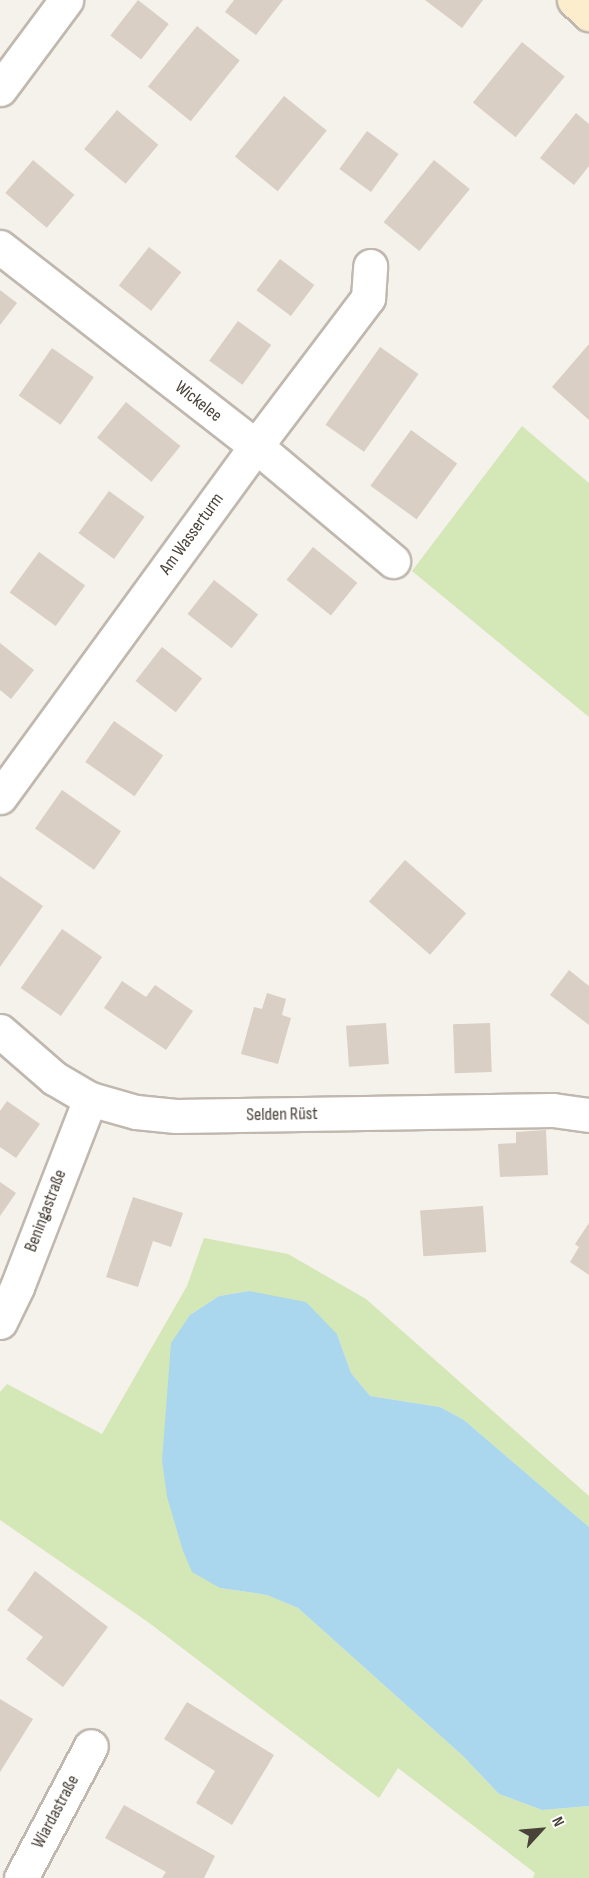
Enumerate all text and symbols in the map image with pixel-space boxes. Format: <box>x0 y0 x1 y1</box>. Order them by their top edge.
street label: Wickelee <box>170 377 226 427</box>
street label: Am Wasserturm <box>155 489 229 579</box>
street label: Selden Rüst <box>246 1104 318 1126</box>
street label: Beningastraße <box>20 1167 72 1255</box>
street label: Wiardastraße <box>28 1772 84 1852</box>
north arrow <box>511 1800 571 1860</box>
text: N <box>547 1814 568 1830</box>

